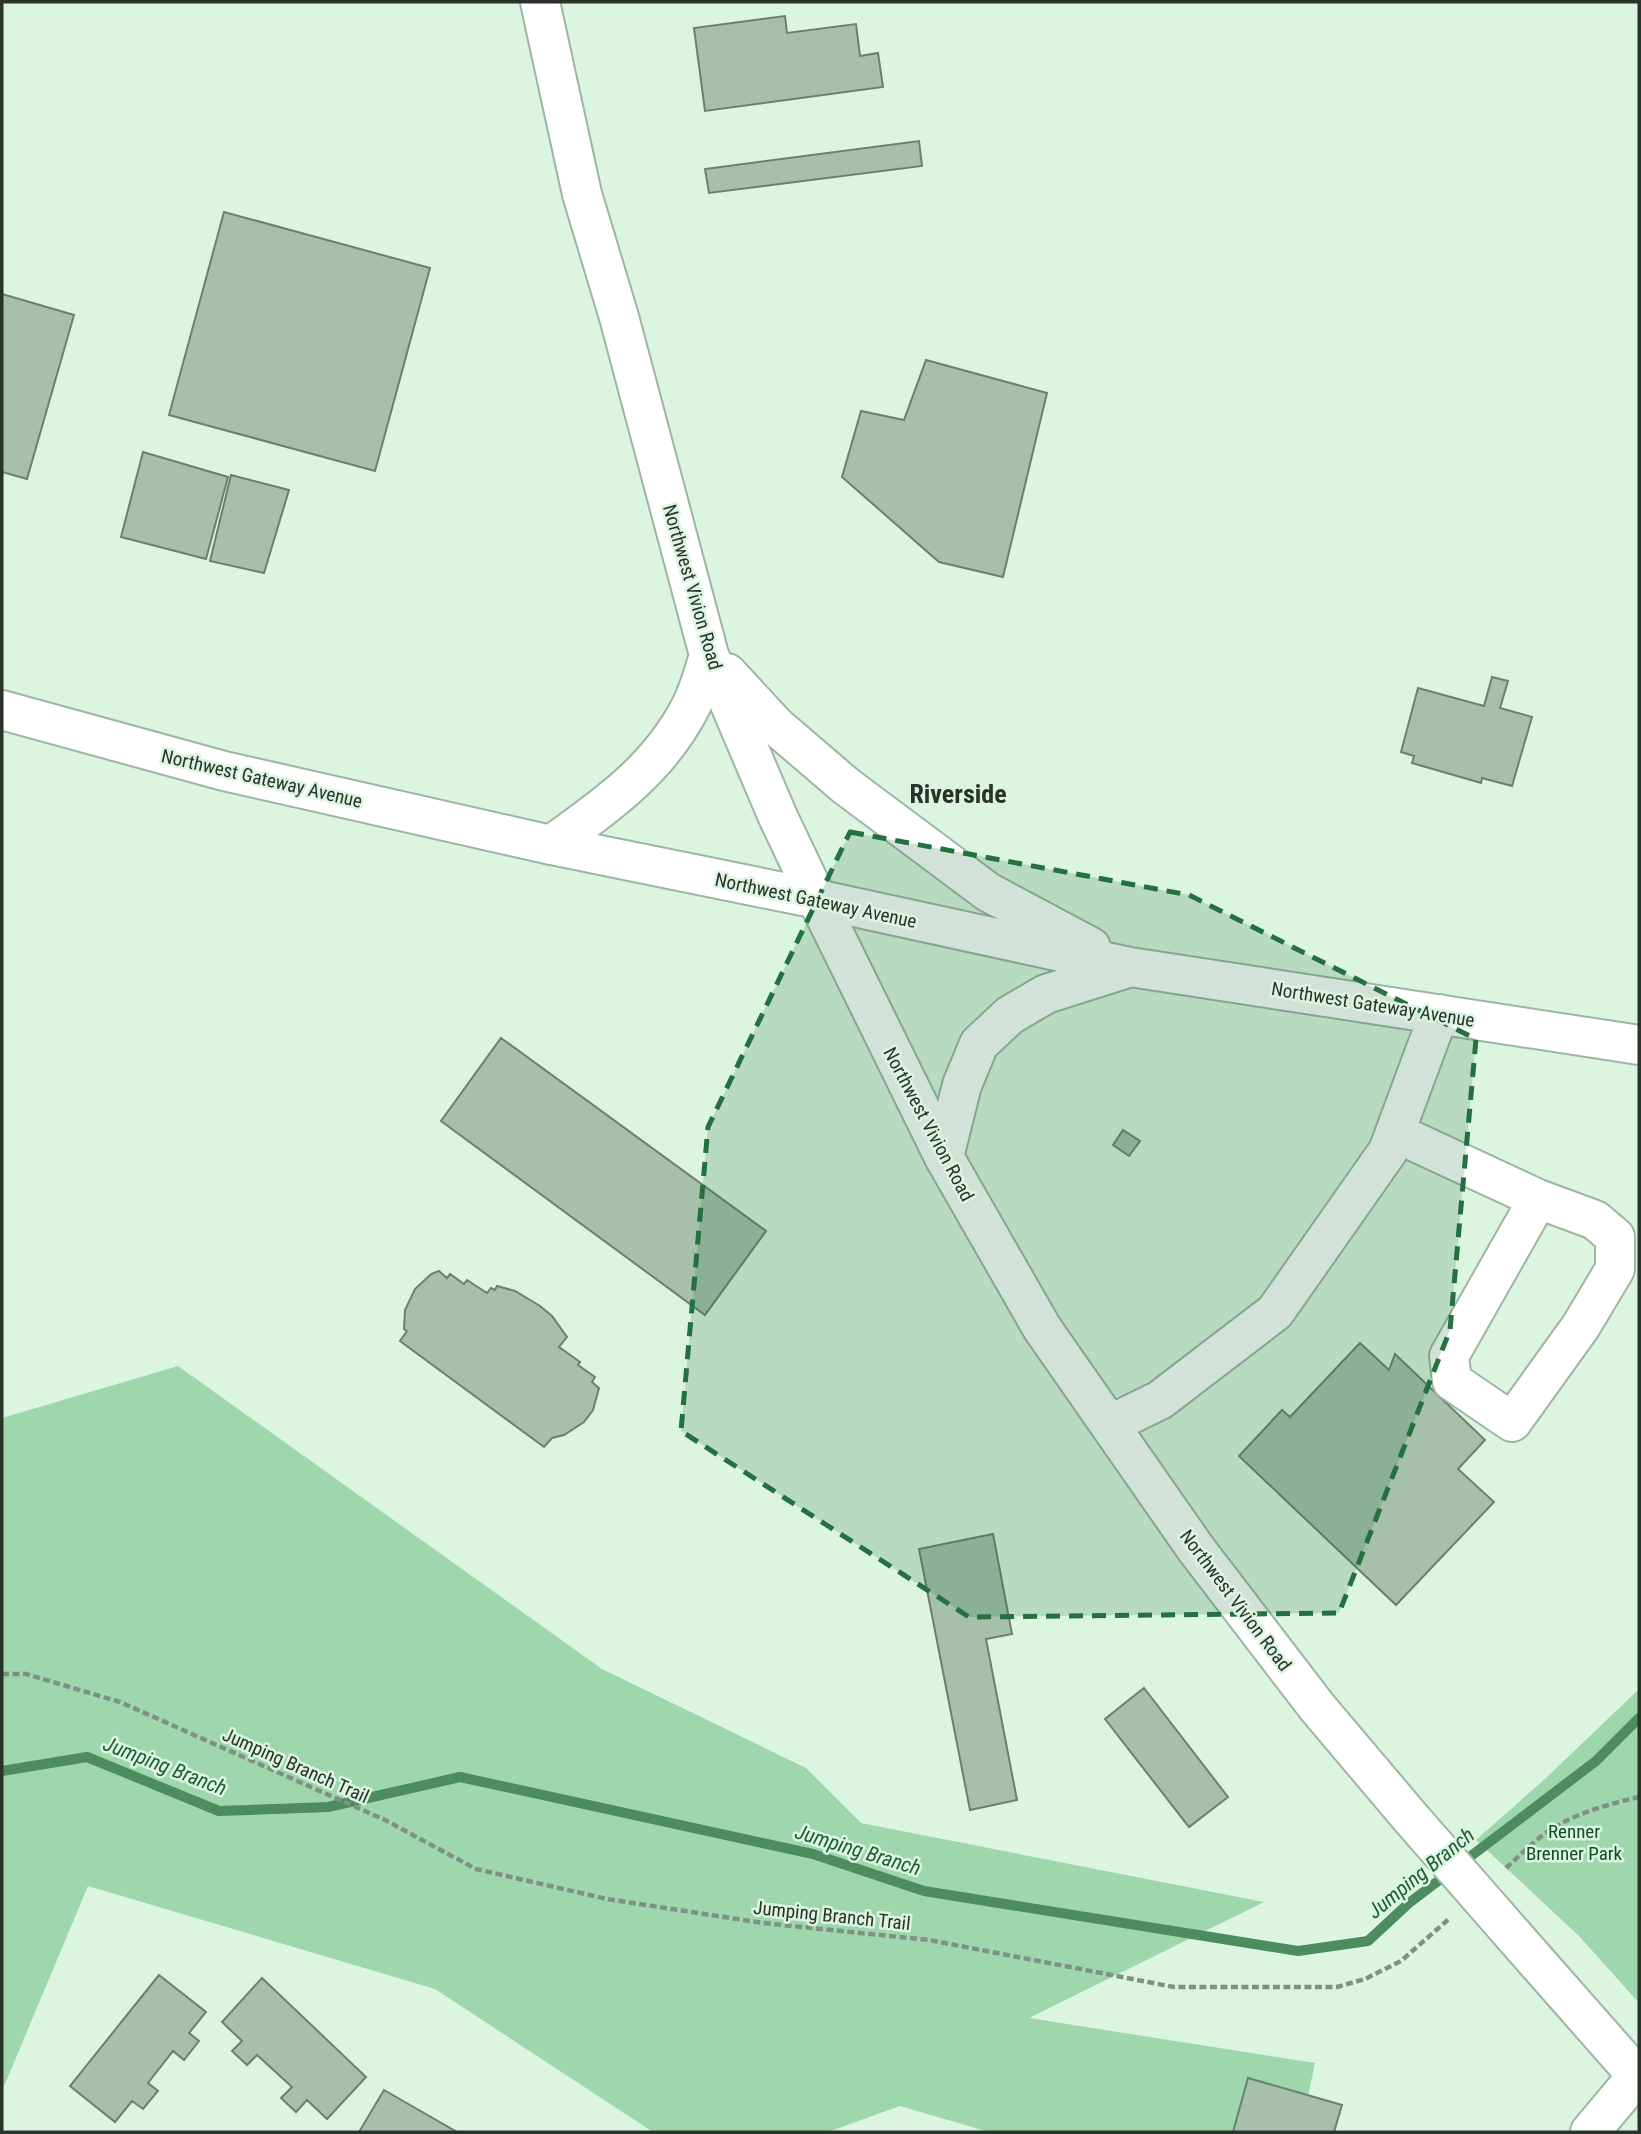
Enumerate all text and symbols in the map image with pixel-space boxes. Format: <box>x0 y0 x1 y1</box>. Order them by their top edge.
street label: Northwest Vivion Road <box>658 502 727 673</box>
street label: Northwest Gateway Avenue <box>159 744 365 813</box>
district label: Riverside <box>909 779 1007 809</box>
street label: Northwest Gateway Avenue <box>713 868 919 933</box>
street label: Northwest Gateway Avenue <box>1270 977 1476 1032</box>
street label: Northwest Vivion Road <box>878 1043 979 1205</box>
street label: Northwest Vivion Road <box>1175 1525 1296 1676</box>
street label: Jumping Branch Trail <box>219 1723 373 1808</box>
water label: Jumping Branch <box>100 1731 230 1801</box>
water label: Jumping Branch <box>792 1819 924 1881</box>
park label: Renner Brenner Park <box>1526 1820 1623 1865</box>
water label: Jumping Branch <box>1363 1823 1479 1923</box>
street label: Jumping Branch Trail <box>752 1896 912 1935</box>

